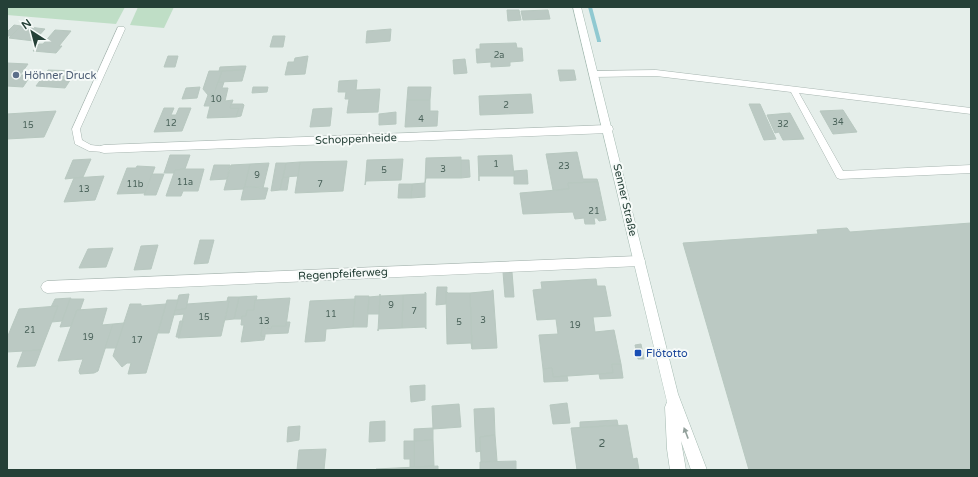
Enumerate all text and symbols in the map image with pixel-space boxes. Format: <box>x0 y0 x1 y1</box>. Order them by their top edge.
north arrow <box>12 12 52 52</box>
text: N <box>19 16 34 32</box>
house number: 2a <box>494 50 504 61</box>
place label: Höhner Druck <box>24 69 96 82</box>
marker: Höhner Druck <box>11 70 21 80</box>
house number: 10 <box>210 94 222 105</box>
house number: 2 <box>503 100 509 111</box>
house number: 4 <box>418 114 424 125</box>
house number: 34 <box>832 117 844 128</box>
house number: 12 <box>165 118 177 129</box>
house number: 32 <box>777 119 789 130</box>
house number: 15 <box>22 120 34 131</box>
street label: Schoppenheide <box>315 131 397 147</box>
house number: 1 <box>493 159 499 170</box>
house number: 23 <box>558 161 570 172</box>
street label: Senner Straße <box>610 163 640 237</box>
house number: 3 <box>440 164 446 175</box>
house number: 5 <box>381 165 387 176</box>
house number: 9 <box>254 170 260 181</box>
house number: 11a <box>177 177 193 188</box>
house number: 11b <box>127 179 144 190</box>
house number: 7 <box>317 179 323 190</box>
house number: 13 <box>78 184 90 195</box>
house number: 21 <box>588 206 600 217</box>
street label: Regenpfeiferweg <box>298 265 388 283</box>
house number: 9 <box>388 300 394 311</box>
house number: 7 <box>411 306 417 317</box>
house number: 11 <box>325 309 337 320</box>
house number: 15 <box>198 312 210 323</box>
house number: 3 <box>480 315 486 326</box>
house number: 13 <box>258 316 270 327</box>
house number: 5 <box>456 317 462 328</box>
house number: 19 <box>569 320 581 331</box>
house number: 21 <box>24 325 36 336</box>
house number: 19 <box>82 332 94 343</box>
house number: 17 <box>131 335 143 346</box>
place label: Flötotto <box>646 347 688 360</box>
marker: Flötotto <box>633 348 643 358</box>
one-way arrow <box>682 427 688 439</box>
house number: 2 <box>599 437 606 450</box>

